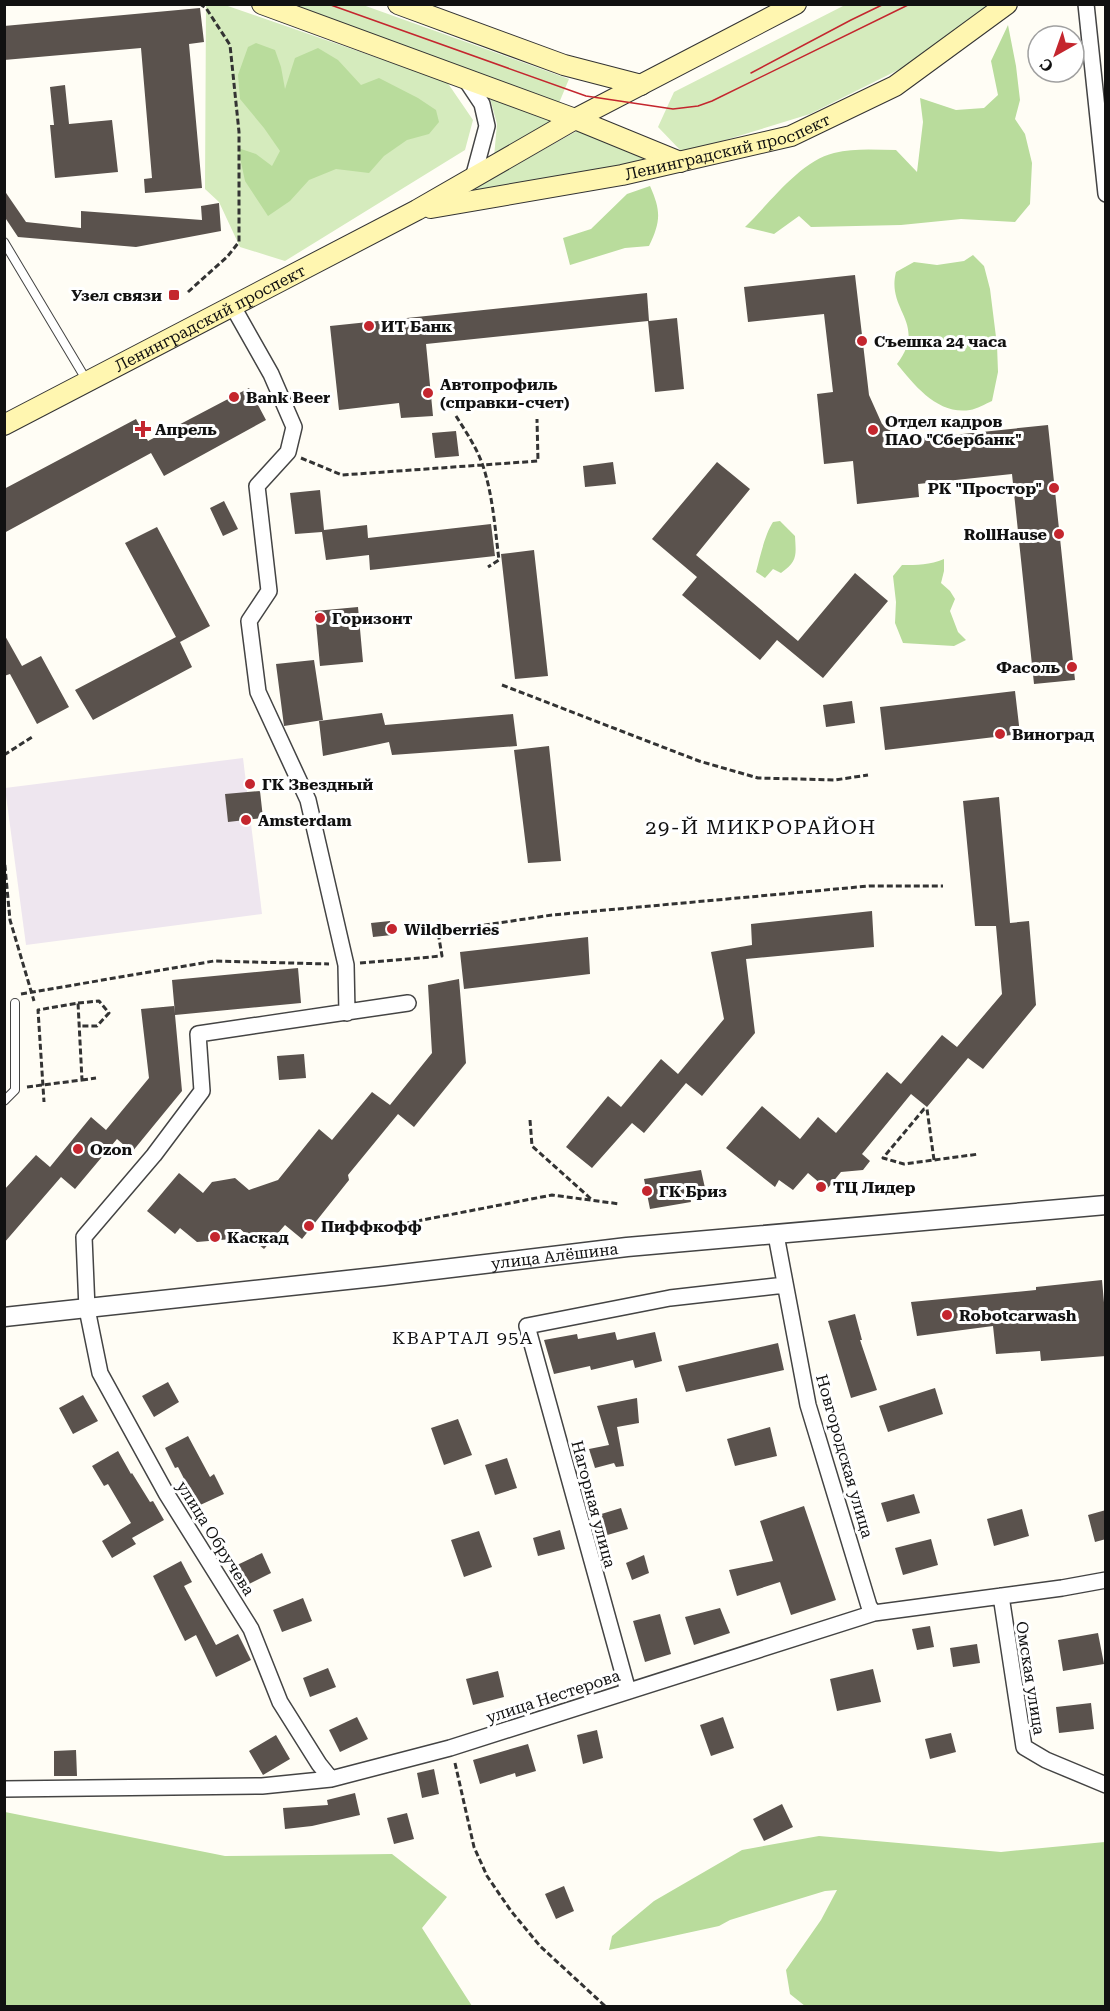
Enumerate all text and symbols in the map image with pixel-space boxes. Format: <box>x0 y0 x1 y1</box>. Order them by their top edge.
north arrow <box>1026 24 1086 84</box>
text: С <box>1036 54 1057 76</box>
street label: Ленинградский проспект <box>623 110 833 184</box>
street label: Ленинградский проспект <box>111 261 309 376</box>
place label: Узел связи <box>71 286 162 305</box>
marker: Узел связи <box>167 288 181 302</box>
place label: ИТ Банк <box>381 317 452 336</box>
marker: ИТ Банк <box>362 319 376 333</box>
place label: Съешка 24 часа <box>874 332 1007 351</box>
marker: Съешка 24 часа <box>855 334 869 348</box>
place label: Автопрофиль (справки-счет) <box>440 375 570 412</box>
marker: Автопрофиль (справки-счет) <box>421 386 435 400</box>
place label: Bank Beer <box>246 388 330 407</box>
marker: Bank Beer <box>227 390 241 404</box>
place label: Отдел кадров ПАО "Сбербанк" <box>885 412 1022 449</box>
place label: Апрель <box>155 420 217 439</box>
marker: Апрель <box>136 422 150 436</box>
marker: Отдел кадров ПАО "Сбербанк" <box>866 423 880 437</box>
place label: РК "Простор" <box>928 479 1042 498</box>
marker: РК "Простор" <box>1047 481 1061 495</box>
place label: RollHause <box>964 525 1047 544</box>
marker: RollHause <box>1052 527 1066 541</box>
place label: Горизонт <box>332 609 413 628</box>
marker: Горизонт <box>313 611 327 625</box>
place label: Фасоль <box>996 658 1061 677</box>
marker: Фасоль <box>1065 660 1079 674</box>
place label: Виноград <box>1012 725 1094 744</box>
marker: Виноград <box>993 727 1007 741</box>
place label: ГК Звездный <box>262 775 373 794</box>
marker: ГК Звездный <box>243 777 257 791</box>
place label: Amsterdam <box>258 811 352 830</box>
marker: Amsterdam <box>239 813 253 827</box>
district label: 29-Й МИКРОРАЙОН <box>645 815 877 839</box>
place label: Wildberries <box>404 920 499 939</box>
marker: Wildberries <box>385 922 399 936</box>
place label: Ozon <box>90 1140 133 1159</box>
marker: Ozon <box>71 1142 85 1156</box>
place label: ТЦ Лидер <box>833 1178 916 1197</box>
marker: ТЦ Лидер <box>814 1180 828 1194</box>
place label: ГК Бриз <box>659 1182 727 1201</box>
marker: ГК Бриз <box>640 1184 654 1198</box>
place label: Пиффкофф <box>321 1217 422 1236</box>
marker: Пиффкофф <box>302 1219 316 1233</box>
place label: Каскад <box>227 1228 289 1247</box>
marker: Каскад <box>208 1230 222 1244</box>
street label: улица Алёшина <box>490 1239 620 1273</box>
place label: Robotcarwash <box>959 1306 1077 1325</box>
marker: Robotcarwash <box>940 1308 954 1322</box>
district label: КВАРТАЛ 95А <box>392 1327 534 1348</box>
street label: Новгородская улица <box>812 1372 877 1541</box>
street label: Нагорная улица <box>567 1438 620 1570</box>
street label: улица Обручева <box>173 1477 259 1599</box>
street label: Омская улица <box>1012 1620 1049 1737</box>
street label: улица Нестерова <box>484 1666 623 1727</box>

